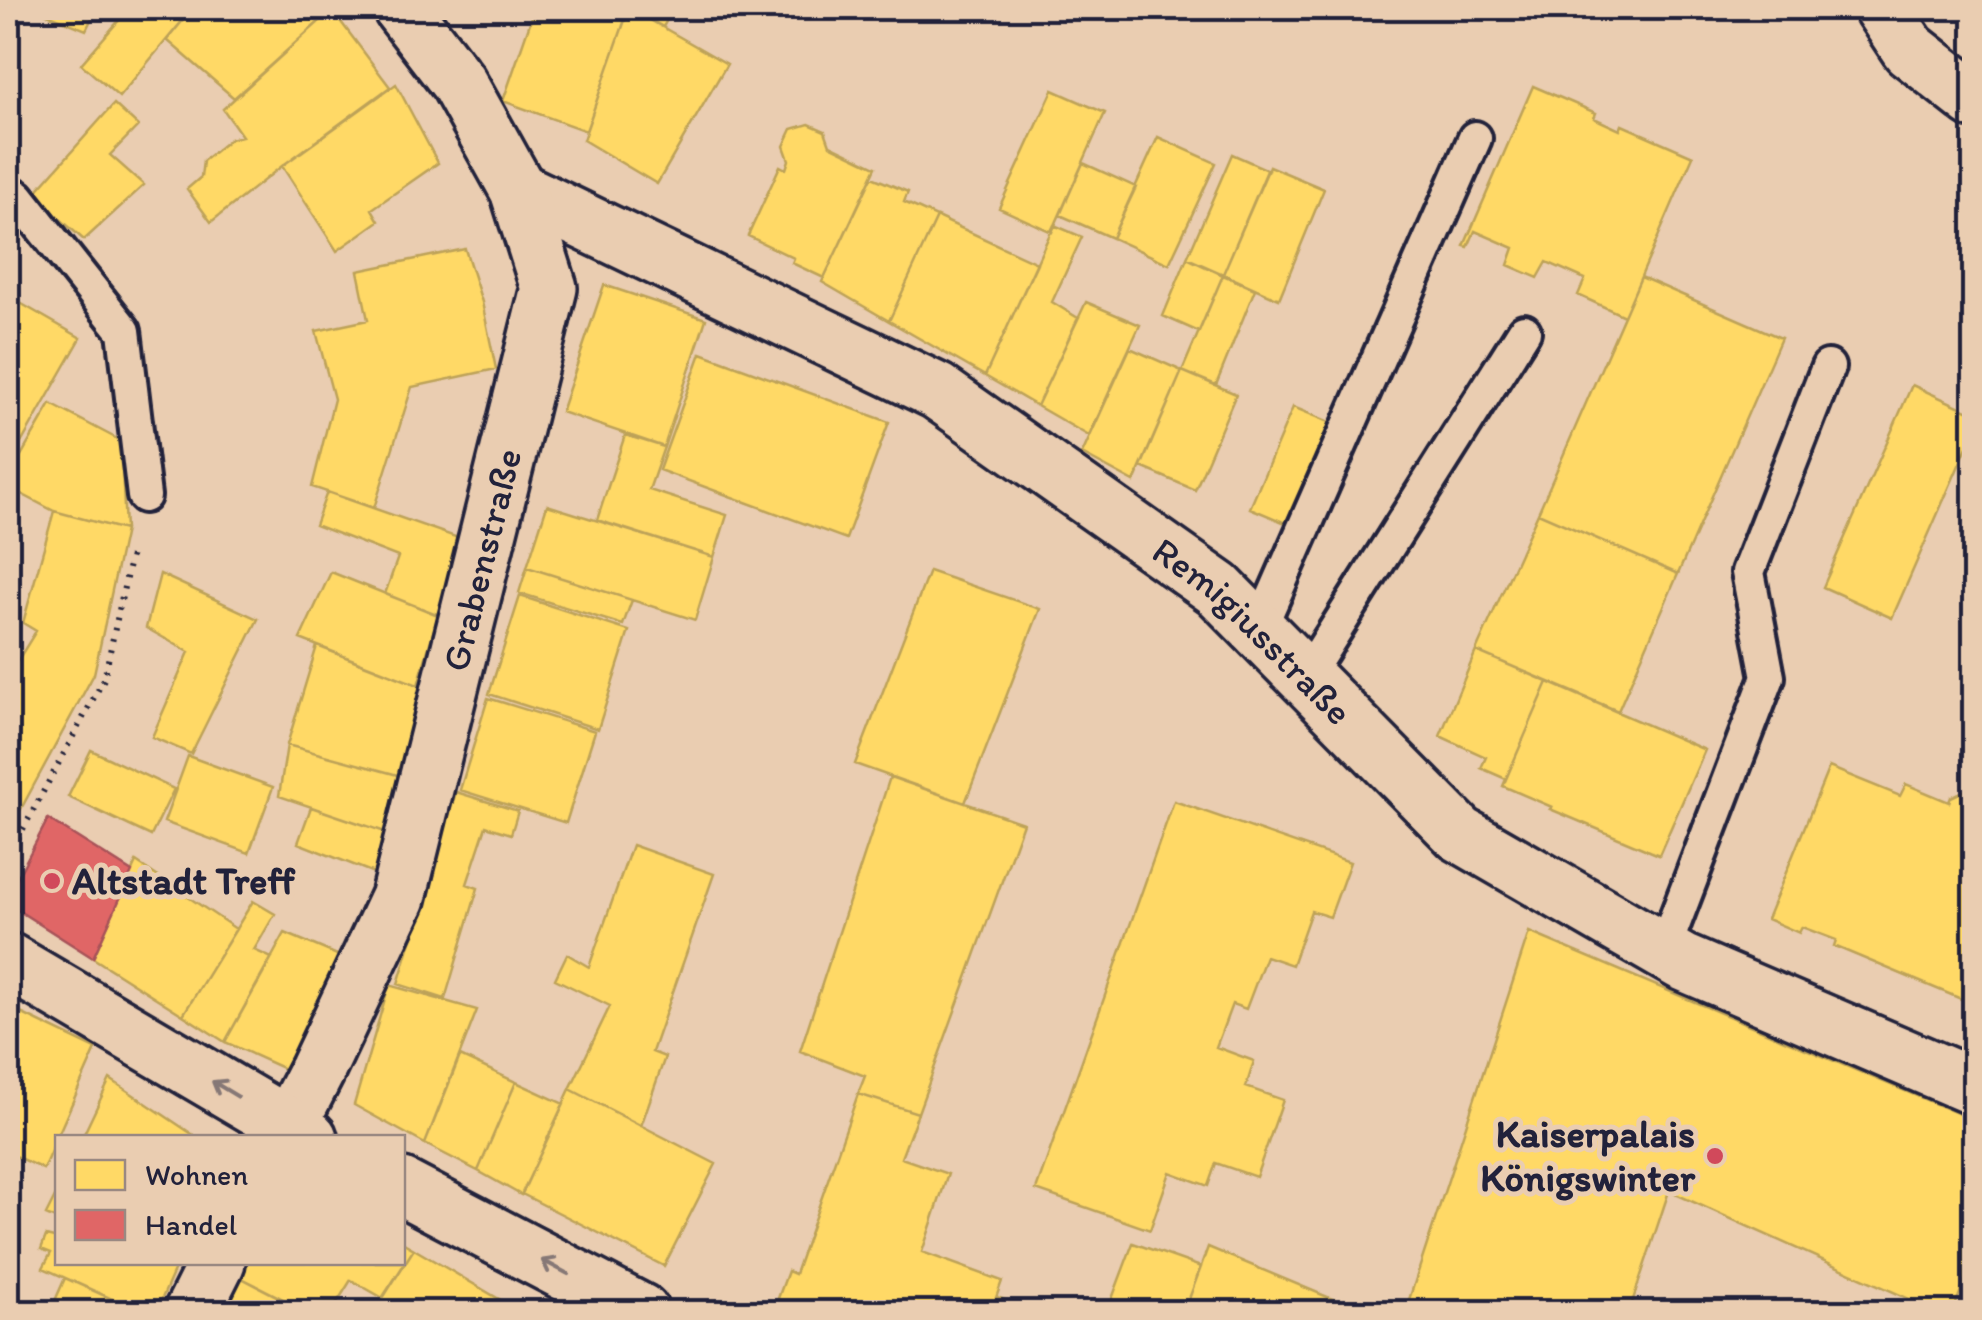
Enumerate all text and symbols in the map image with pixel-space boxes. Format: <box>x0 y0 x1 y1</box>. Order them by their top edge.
street label: Grabenstraße <box>432 444 531 676</box>
street label: Remigiusstraße <box>1144 527 1362 734</box>
place label: Altstadt Treff <box>72 858 296 904</box>
marker: Altstadt Treff <box>41 870 63 892</box>
one-way arrow <box>211 1079 240 1099</box>
place label: Kaiserpalais Königswinter <box>1480 1111 1696 1201</box>
legend <box>55 1135 405 1265</box>
marker: Kaiserpalais Königswinter <box>1704 1145 1726 1167</box>
text: Wohnen <box>145 1156 248 1193</box>
text: Handel <box>145 1206 238 1243</box>
one-way arrow <box>540 1257 570 1276</box>

